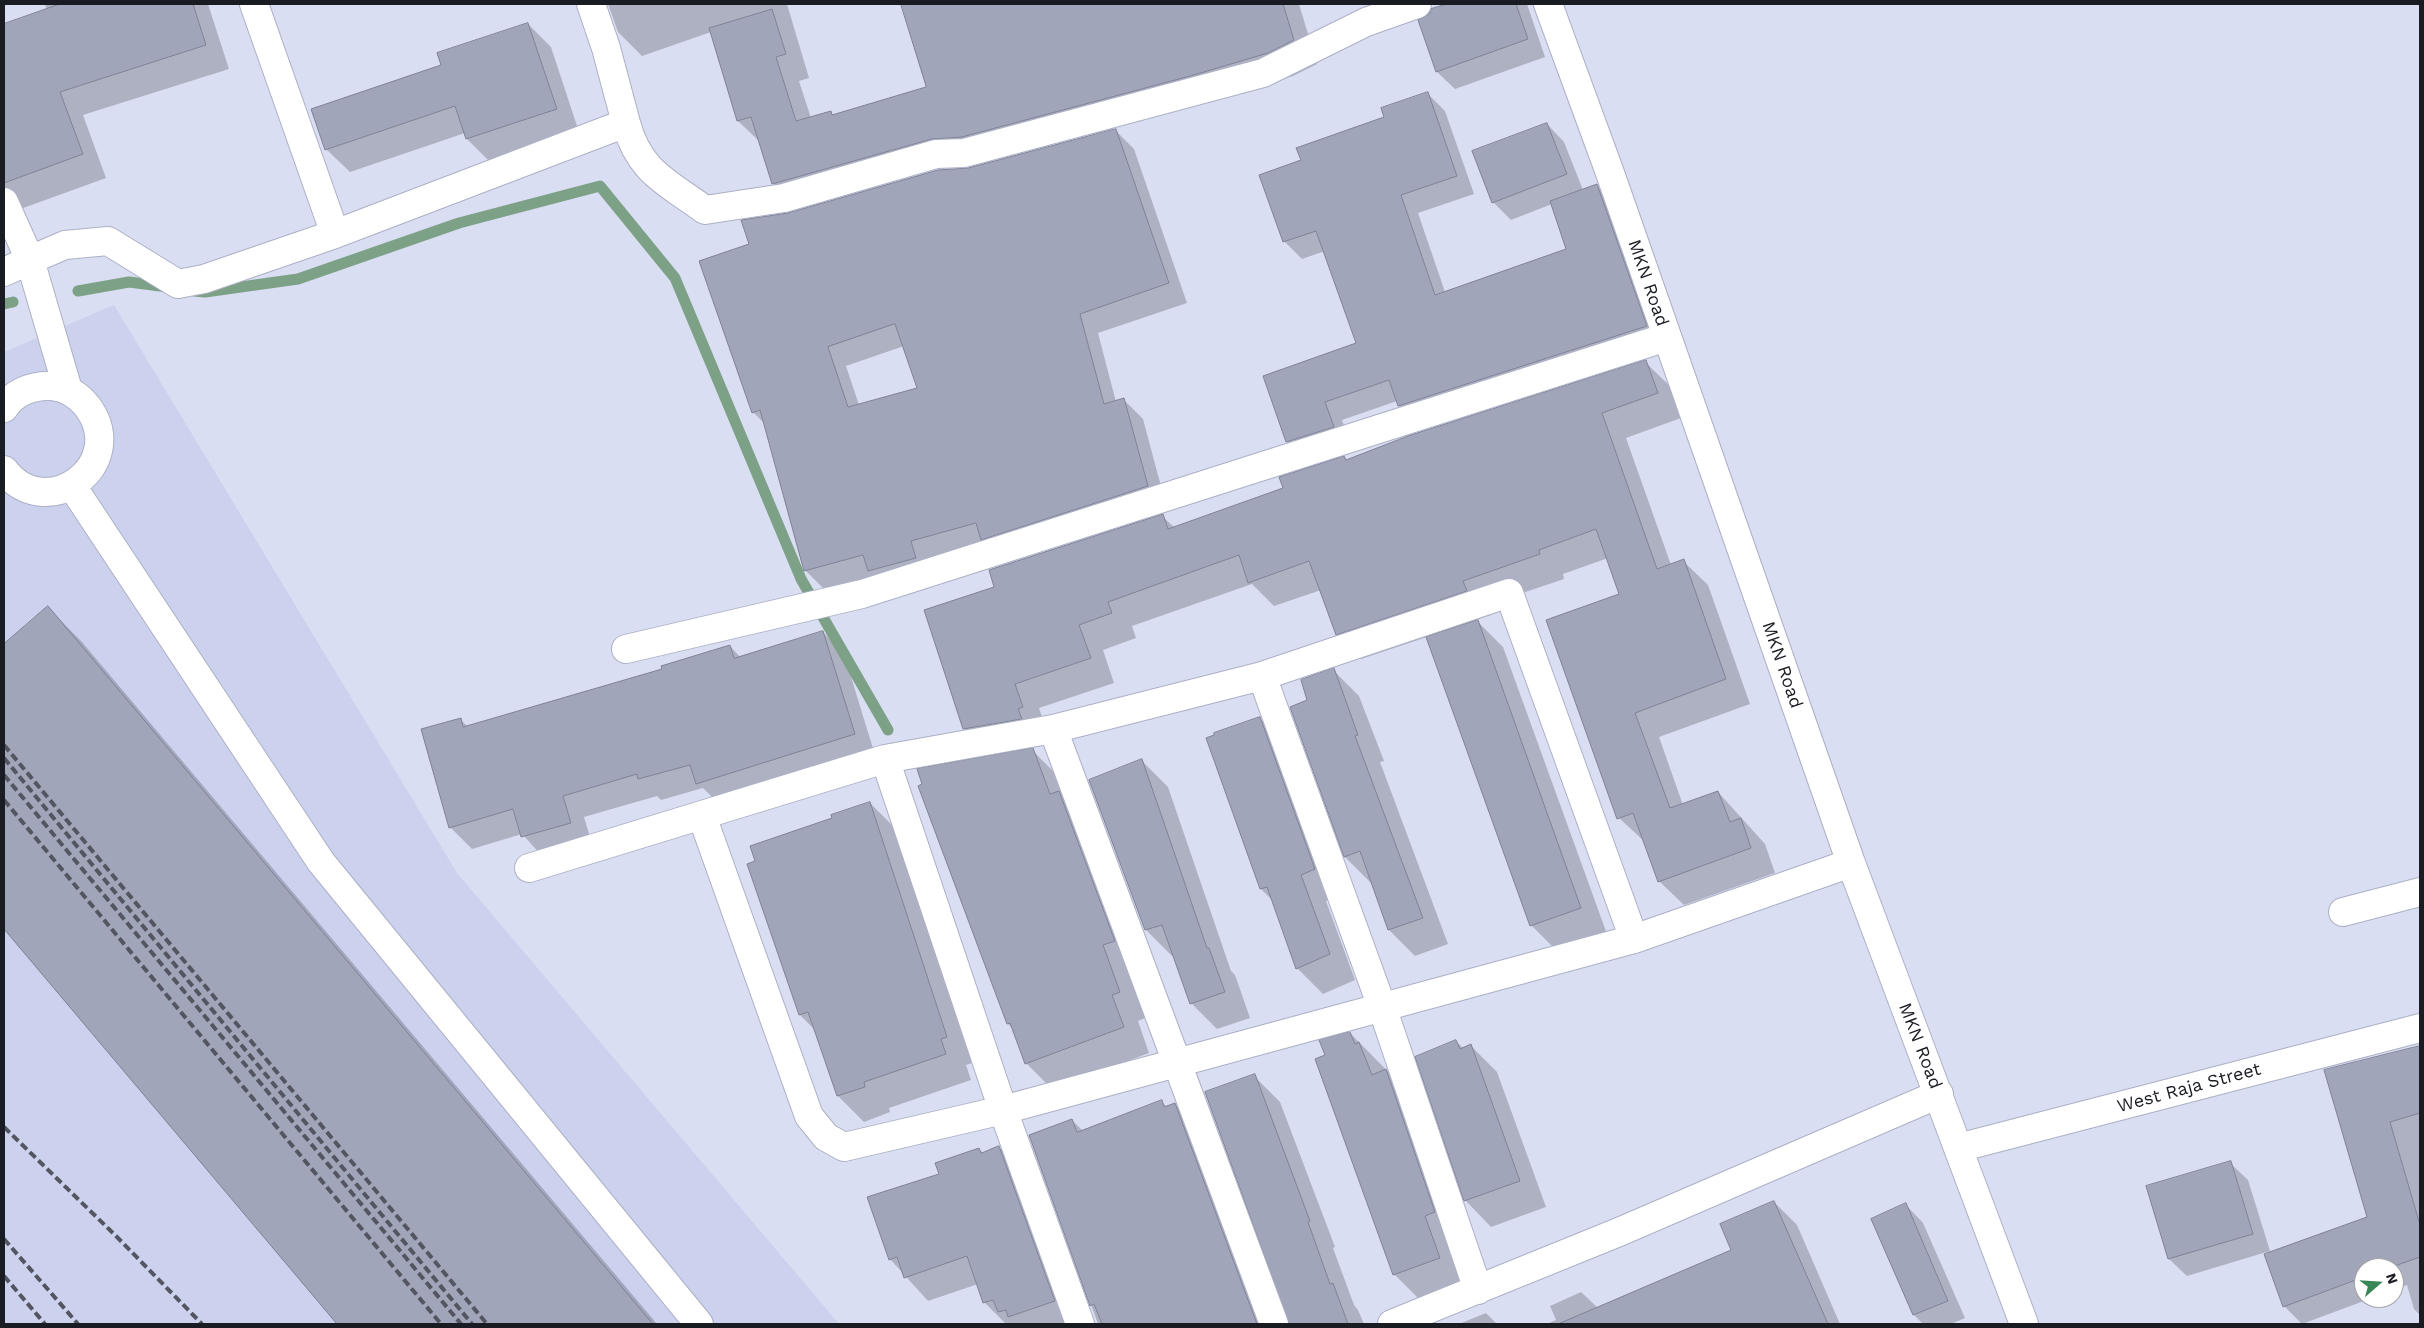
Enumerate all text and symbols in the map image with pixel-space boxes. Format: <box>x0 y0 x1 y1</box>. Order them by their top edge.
street label: MKN Road <box>1623 237 1673 329</box>
street label: MKN Road <box>1757 619 1807 711</box>
street label: MKN Road <box>1894 1000 1946 1092</box>
street label: West Raja Street <box>2115 1058 2263 1118</box>
north arrow <box>2354 1258 2404 1308</box>
text: N <box>2383 1271 2401 1286</box>

